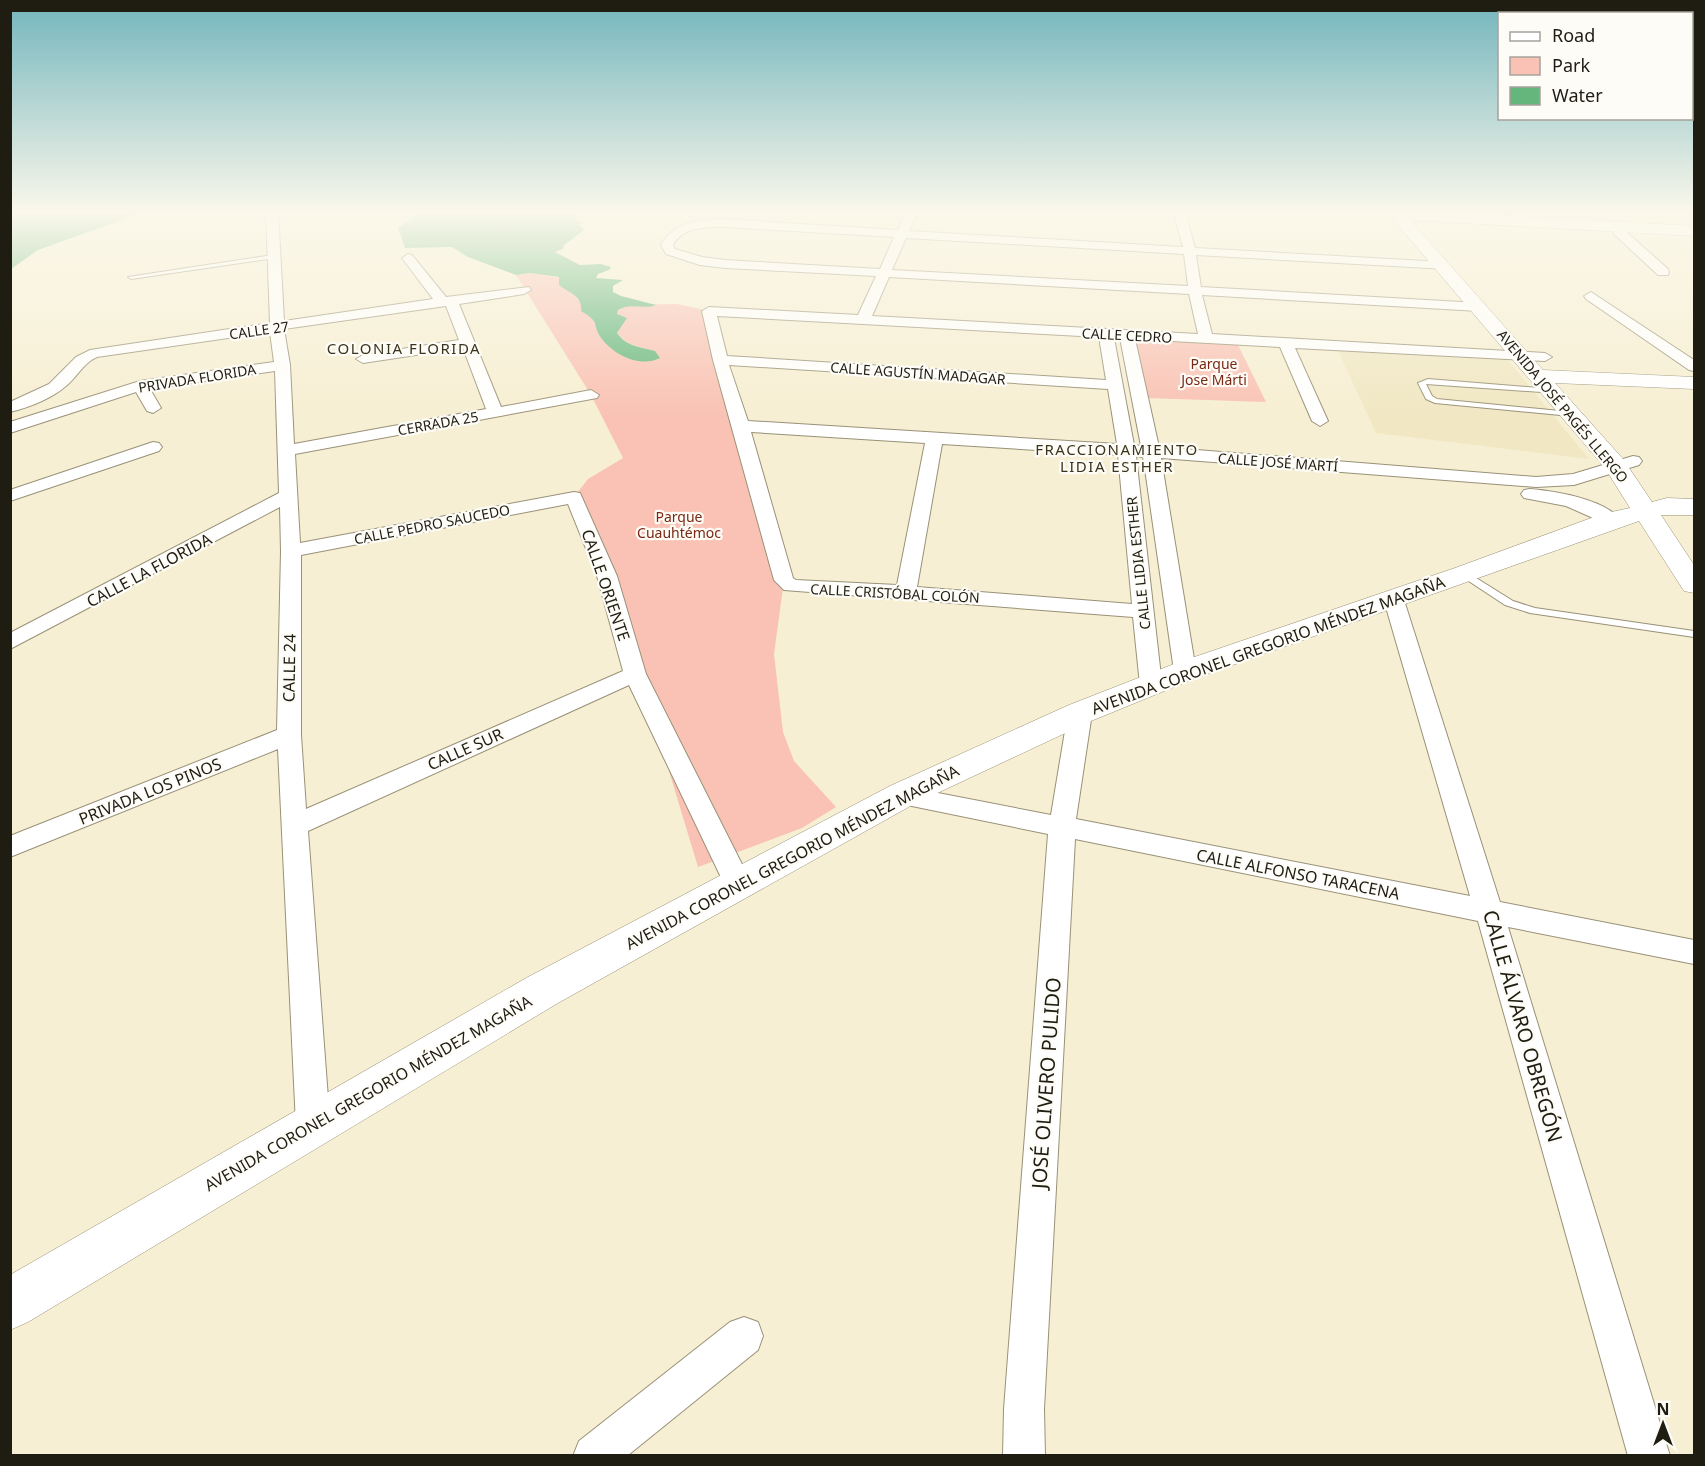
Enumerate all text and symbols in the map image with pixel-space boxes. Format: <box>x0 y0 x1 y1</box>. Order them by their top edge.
legend <box>1498 12 1693 120</box>
text: Road <box>1552 23 1595 47</box>
text: Park <box>1552 53 1590 77</box>
text: Water <box>1552 83 1603 107</box>
street label: CALLE 27 <box>228 316 290 344</box>
street label: CALLE CEDRO <box>1081 323 1173 347</box>
street label: AVENIDA JOSÉ PAGÉS LLERGO <box>1493 325 1633 487</box>
district label: COLONIA FLORIDA <box>327 338 481 358</box>
park label: Parque Jose Márti <box>1179 354 1247 389</box>
street label: CALLE AGUSTÍN MADAGAR <box>830 357 1007 389</box>
street label: PRIVADA FLORIDA <box>137 359 257 397</box>
street label: CERRADA 25 <box>396 407 480 439</box>
district label: FRACCIONAMIENTO LIDIA ESTHER <box>1035 439 1199 476</box>
street label: CALLE JOSÉ MARTÍ <box>1217 448 1339 476</box>
street label: CALLE LIDIA ESTHER <box>1122 495 1154 630</box>
street label: CALLE PEDRO SAUCEDO <box>352 500 512 548</box>
park label: Parque Cuauhtémoc <box>637 507 721 542</box>
street label: CALLE ORIENTE <box>577 526 635 644</box>
street label: CALLE LA FLORIDA <box>83 527 216 612</box>
street label: AVENIDA CORONEL GREGORIO MÉNDEZ MAGAÑA <box>1088 570 1448 719</box>
street label: CALLE CRISTÓBAL COLÓN <box>810 579 980 607</box>
street label: CALLE 24 <box>277 634 301 702</box>
street label: CALLE SUR <box>424 723 506 775</box>
street label: PRIVADA LOS PINOS <box>75 752 225 830</box>
street label: AVENIDA CORONEL GREGORIO MÉNDEZ MAGAÑA <box>621 759 963 955</box>
street label: CALLE ALFONSO TARACENA <box>1195 844 1402 905</box>
street label: CALLE ÁLVARO OBREGÓN <box>1477 907 1569 1145</box>
street label: JOSÉ OLIVERO PULIDO <box>1025 976 1067 1192</box>
street label: AVENIDA CORONEL GREGORIO MÉNDEZ MAGAÑA <box>200 989 536 1196</box>
north arrow <box>1633 1394 1693 1454</box>
text: N <box>1656 1398 1670 1420</box>

